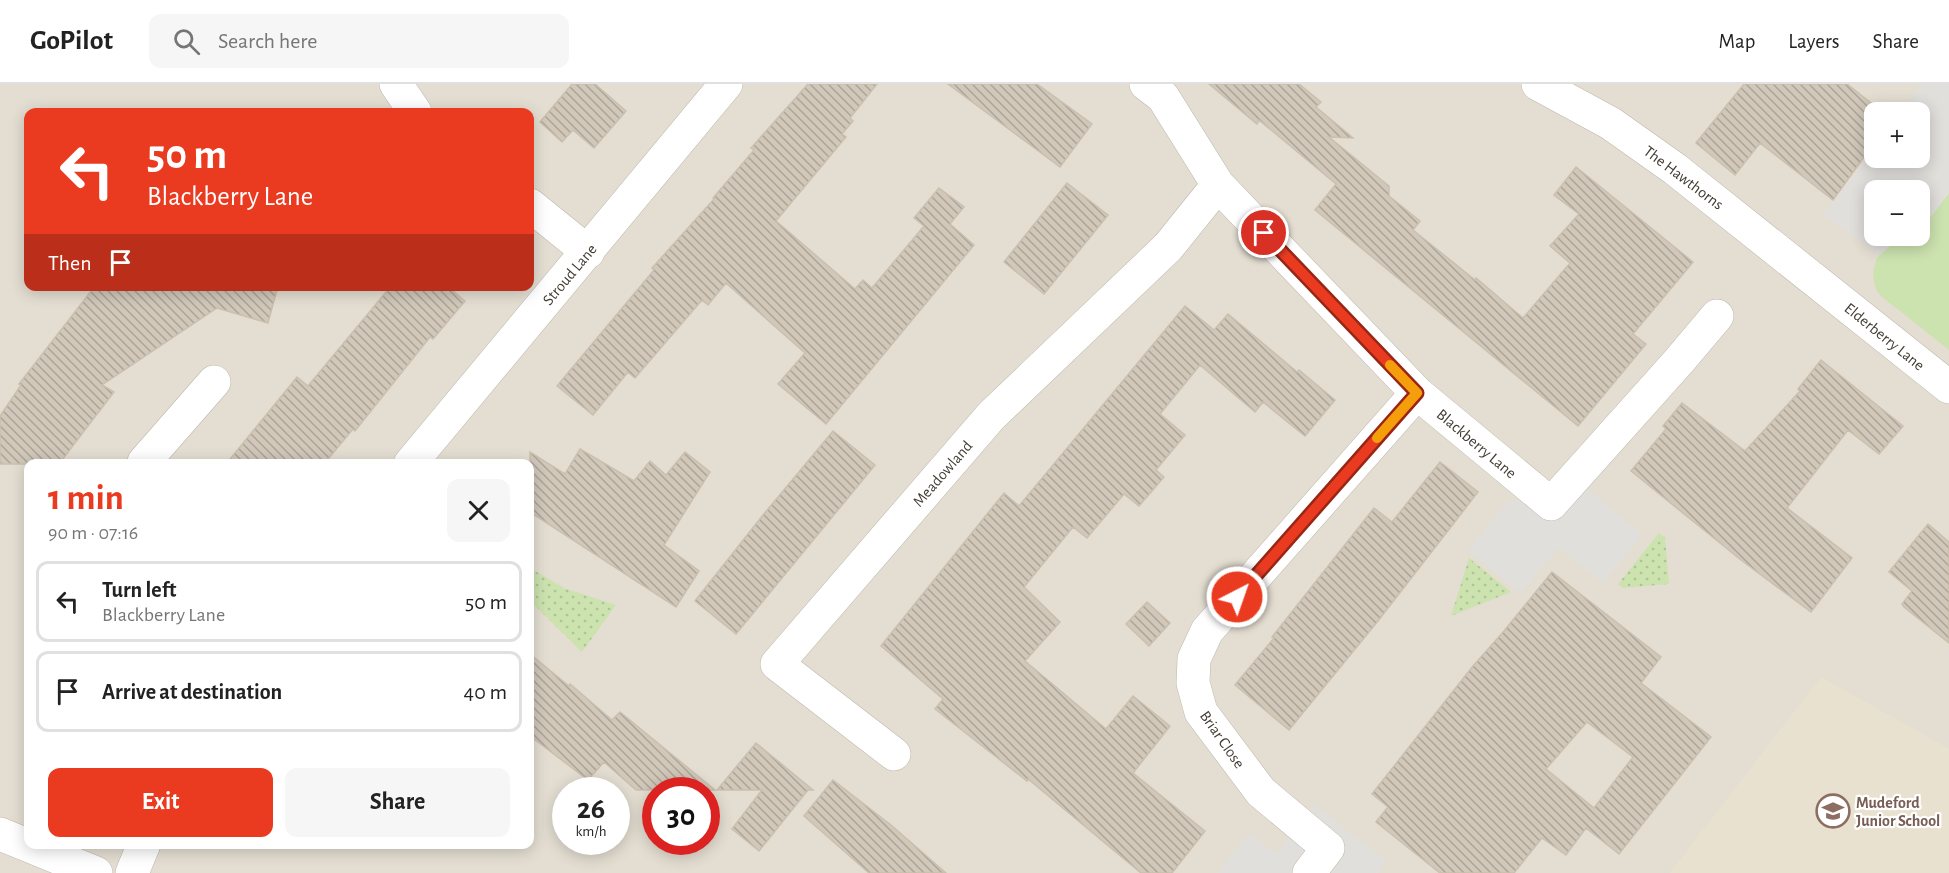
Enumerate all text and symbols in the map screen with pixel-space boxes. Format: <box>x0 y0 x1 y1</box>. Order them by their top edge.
search box <box>149 14 569 68</box>
icon: search <box>170 25 203 58</box>
text: GoPilot <box>30 27 113 55</box>
text: Search here <box>218 30 318 52</box>
text: Map <box>1719 31 1755 52</box>
text: Layers <box>1788 31 1839 52</box>
text: Share <box>1872 31 1919 52</box>
map controls <box>1864 102 1930 246</box>
button: + <box>1864 102 1930 168</box>
icon: left <box>48 132 126 210</box>
text: 50 m <box>147 134 227 176</box>
street label: The Hawthorns <box>1641 143 1726 213</box>
button: − <box>1864 180 1930 246</box>
text: Blackberry Lane <box>147 183 313 210</box>
pin <box>1238 207 1289 258</box>
icon: arrive <box>1247 216 1280 249</box>
street label: Stroud Lane <box>540 241 600 308</box>
icon: arrive <box>104 246 137 279</box>
text: Then <box>48 252 92 274</box>
street label: Elderberry Lane <box>1841 300 1927 374</box>
street label: Blackberry Lane <box>1433 406 1519 482</box>
street label: Meadowland <box>910 438 976 510</box>
button: close <box>447 479 510 542</box>
text: 1 min <box>48 480 124 516</box>
text: 90 m · 07:16 <box>48 523 138 543</box>
position arrow <box>1205 565 1269 629</box>
text: Turn left <box>102 579 176 601</box>
icon: left <box>51 585 84 618</box>
text: 50 m <box>465 591 507 613</box>
text: Blackberry Lane <box>102 605 225 625</box>
icon: arrive <box>51 675 84 708</box>
text: Arrive at destination <box>102 681 282 703</box>
text: 40 m <box>464 681 507 703</box>
street label: Briar Close <box>1197 708 1248 771</box>
button: Exit <box>48 768 273 837</box>
button: Share <box>285 768 510 837</box>
speed limit sign: 30 <box>642 777 720 855</box>
school or university icon: Mudeford Junior School <box>1815 793 1851 829</box>
text: 26 <box>577 794 605 824</box>
place label: Mudeford Junior School <box>1856 795 1940 829</box>
text: km/h <box>576 824 606 839</box>

